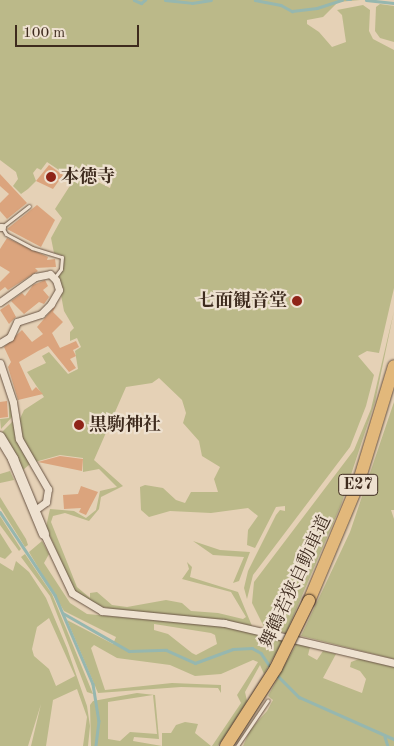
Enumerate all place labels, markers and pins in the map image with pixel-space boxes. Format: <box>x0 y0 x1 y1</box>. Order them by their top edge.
place label: 本徳寺 <box>61 166 115 188</box>
marker: 本徳寺 <box>45 171 57 183</box>
place label: 七面観音堂 <box>197 290 287 312</box>
marker: 七面観音堂 <box>291 295 303 307</box>
place label: 黒駒神社 <box>89 414 161 436</box>
marker: 黒駒神社 <box>73 419 85 431</box>

